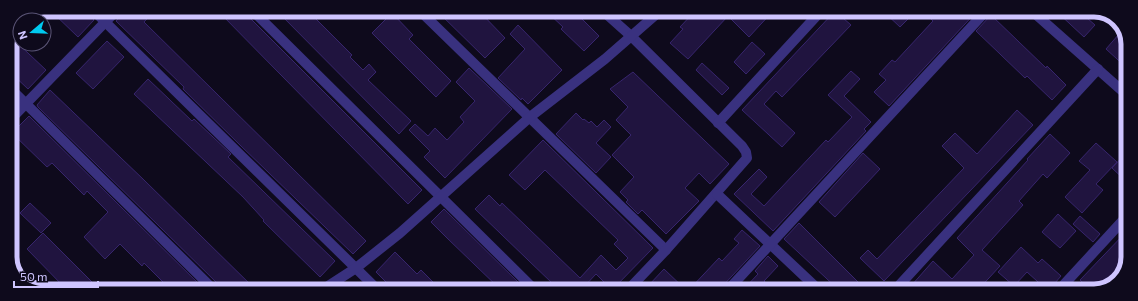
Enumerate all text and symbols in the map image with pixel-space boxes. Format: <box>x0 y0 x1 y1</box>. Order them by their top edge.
north arrow <box>12 12 52 52</box>
text: N <box>15 29 30 41</box>
scale bar <box>14 263 98 289</box>
text: 50 m <box>20 269 48 283</box>

